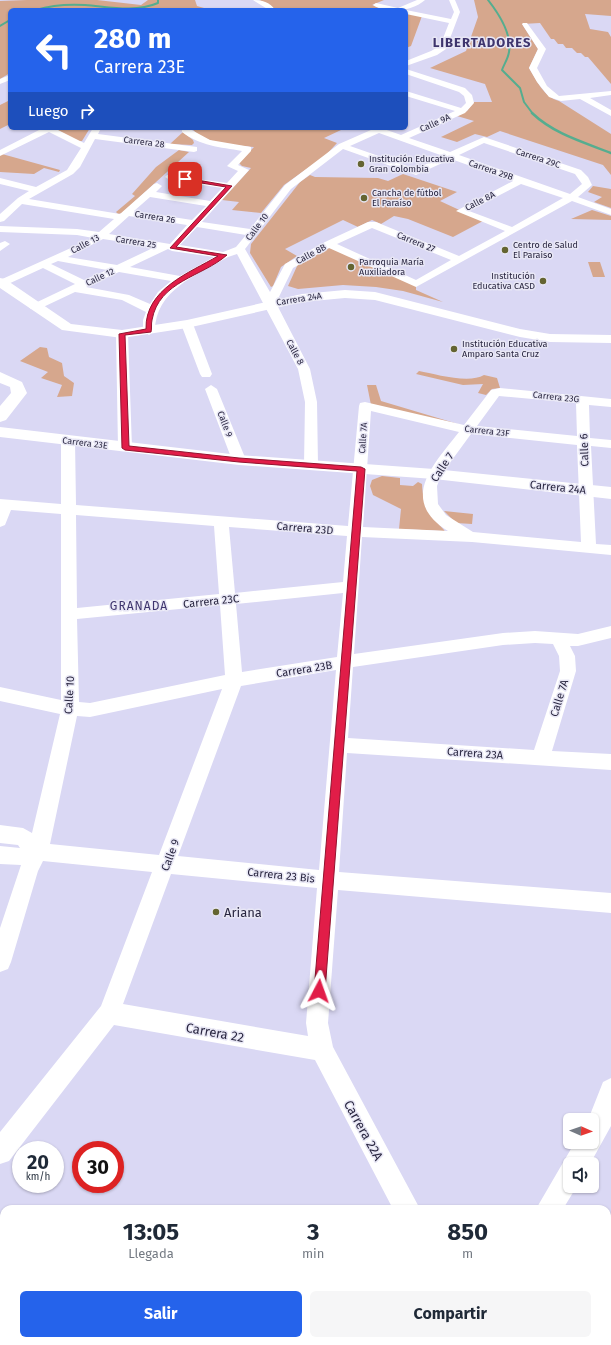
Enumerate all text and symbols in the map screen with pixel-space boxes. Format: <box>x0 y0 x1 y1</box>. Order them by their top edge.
text: 280 m <box>94 22 171 55</box>
icon: left <box>28 24 80 76</box>
district label: LIBERTADORES <box>433 35 531 50</box>
text: Carrera 23E <box>94 56 185 78</box>
icon: right <box>76 100 98 122</box>
text: Luego <box>28 102 68 120</box>
street label: Calle 9A <box>418 112 452 134</box>
street label: Carrera 28 <box>123 135 165 149</box>
street label: Carrera 29C <box>515 146 561 170</box>
place label: Institución Educativa Gran Colombia <box>369 154 455 174</box>
street label: Carrera 29B <box>467 158 515 182</box>
marker: Institución Educativa Gran Colombia <box>356 159 366 169</box>
pin <box>168 162 202 196</box>
icon: arrive <box>174 168 196 190</box>
place label: Cancha de fútbol El Paraíso <box>372 188 442 208</box>
street label: Calle 8A <box>463 189 497 213</box>
marker: Cancha de fútbol El Paraíso <box>359 193 369 203</box>
street label: Carrera 26 <box>134 209 176 225</box>
street label: Calle 10 <box>244 212 270 242</box>
street label: Carrera 27 <box>395 230 437 254</box>
street label: Calle 13 <box>69 232 101 256</box>
street label: Carrera 25 <box>115 234 157 250</box>
place label: Centro de Salud El Paraiso <box>513 240 578 260</box>
street label: Calle 8B <box>294 242 328 266</box>
marker: Centro de Salud El Paraiso <box>500 245 510 255</box>
place label: Parroquia María Auxiliadora <box>359 257 424 277</box>
marker: Parroquia María Auxiliadora <box>346 262 356 272</box>
street label: Calle 12 <box>84 266 116 288</box>
place label: Institución Educativa CASD <box>472 271 535 291</box>
marker: Institución Educativa CASD <box>538 276 548 286</box>
street label: Carrera 24A <box>275 290 323 308</box>
street label: Calle 8 <box>284 338 306 366</box>
place label: Institución Educativa Amparo Santa Cruz <box>462 339 548 359</box>
marker: Institución Educativa Amparo Santa Cruz <box>449 344 459 354</box>
street label: Carrera 23G <box>532 390 580 404</box>
street label: Calle 9 <box>215 410 235 439</box>
street label: Calle 7A <box>357 421 369 454</box>
street label: Carrera 23F <box>464 424 511 438</box>
street label: Calle 6 <box>577 433 592 467</box>
street label: Carrera 23E <box>62 435 108 451</box>
street label: Calle 7 <box>428 450 457 484</box>
street label: Carrera 24A <box>529 478 587 497</box>
street label: Carrera 23D <box>276 520 334 537</box>
street label: Carrera 23C <box>183 592 240 611</box>
district label: GRANADA <box>110 599 168 613</box>
street label: Carrera 23B <box>275 659 333 680</box>
street label: Calle 10 <box>62 676 77 714</box>
street label: Calle 7A <box>548 677 571 718</box>
street label: Carrera 23A <box>447 745 504 762</box>
street label: Calle 9 <box>159 837 182 873</box>
street label: Carrera 23 Bis <box>247 865 315 885</box>
place label: Ariana <box>224 905 262 920</box>
marker: Ariana <box>211 907 221 917</box>
position arrow <box>298 970 340 1012</box>
street label: Carrera 22 <box>185 1020 245 1045</box>
street label: Carrera 22A <box>341 1098 386 1163</box>
north arrow <box>563 1113 599 1149</box>
map controls <box>563 1113 599 1193</box>
speed limit sign: 30 <box>72 1141 124 1193</box>
text: 20 <box>27 1150 49 1174</box>
button: sound <box>563 1157 599 1193</box>
text: km/h <box>26 1171 50 1183</box>
text: 13:05 <box>123 1218 179 1246</box>
text: 3 <box>307 1218 319 1246</box>
text: 850 <box>447 1218 488 1246</box>
text: Llegada <box>128 1246 174 1261</box>
text: min <box>302 1246 324 1261</box>
text: m <box>462 1246 473 1261</box>
button: Salir <box>20 1291 302 1337</box>
button: Compartir <box>310 1291 591 1337</box>

